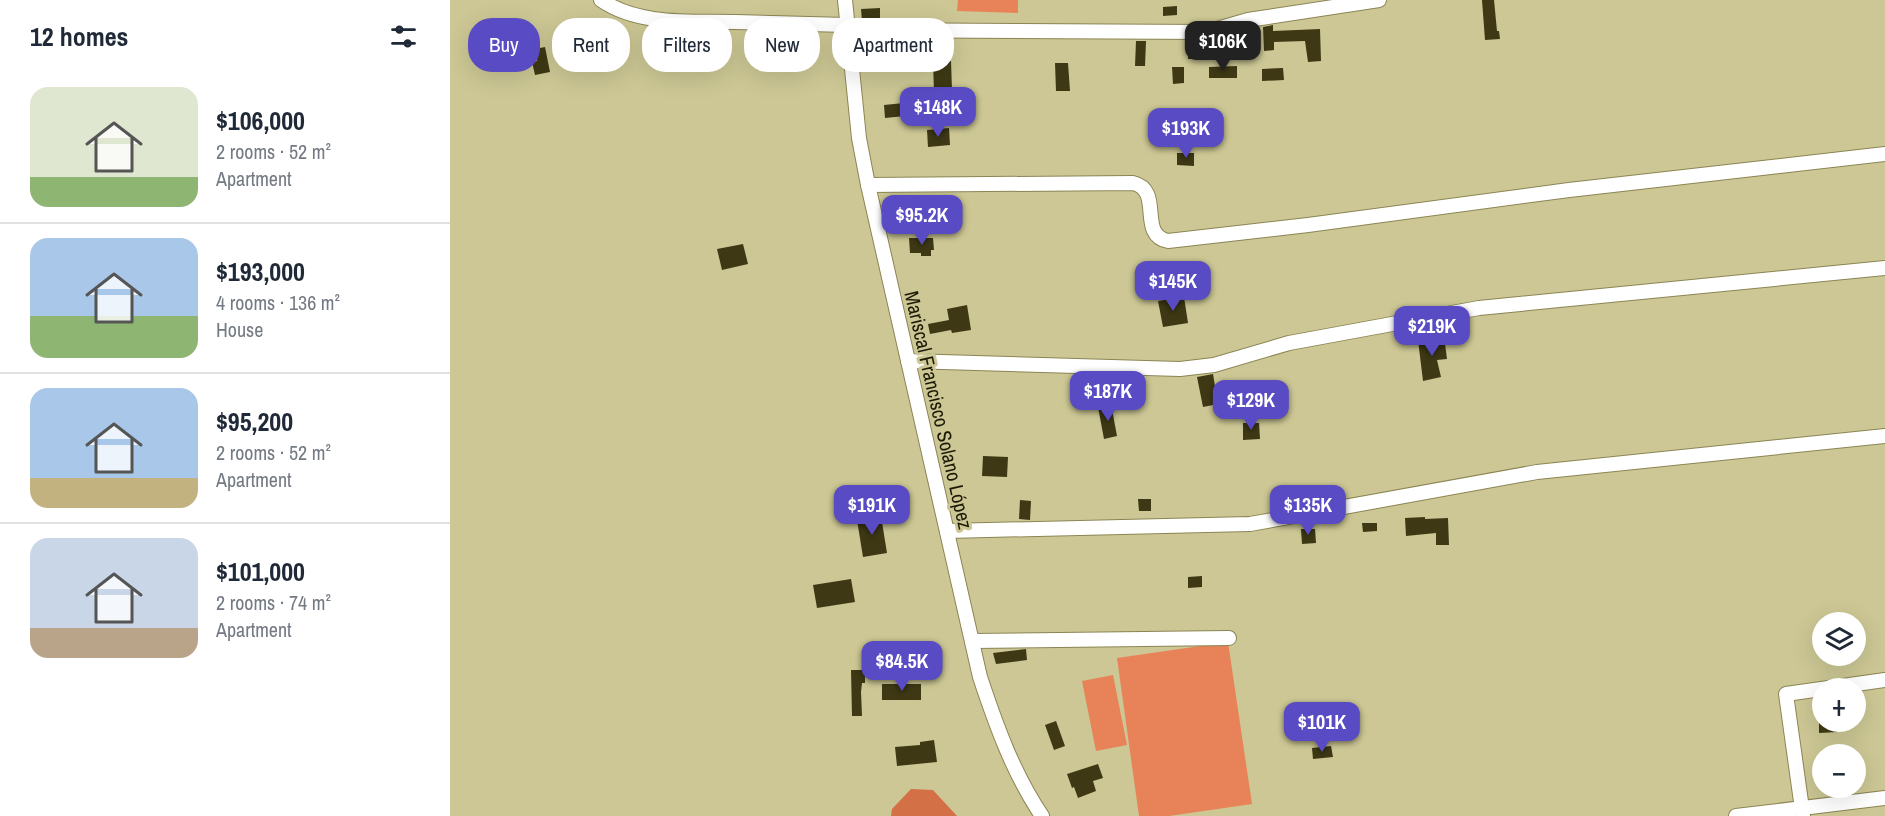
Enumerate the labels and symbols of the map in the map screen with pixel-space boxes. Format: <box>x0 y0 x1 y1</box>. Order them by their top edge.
pin: $106K <box>1181 21 1265 72</box>
pin: $148K <box>896 87 980 138</box>
pin: $193K <box>1144 108 1228 159</box>
pin: $95.2K <box>873 195 971 246</box>
pin: $145K <box>1131 261 1215 312</box>
street label: Mariscal Francisco Solano López <box>898 288 980 532</box>
pin: $219K <box>1390 306 1474 357</box>
pin: $187K <box>1066 371 1150 422</box>
pin: $129K <box>1209 380 1293 431</box>
pin: $191K <box>830 485 914 536</box>
pin: $135K <box>1266 485 1350 536</box>
pin: $84.5K <box>853 641 951 692</box>
pin: $101K <box>1280 702 1364 753</box>

